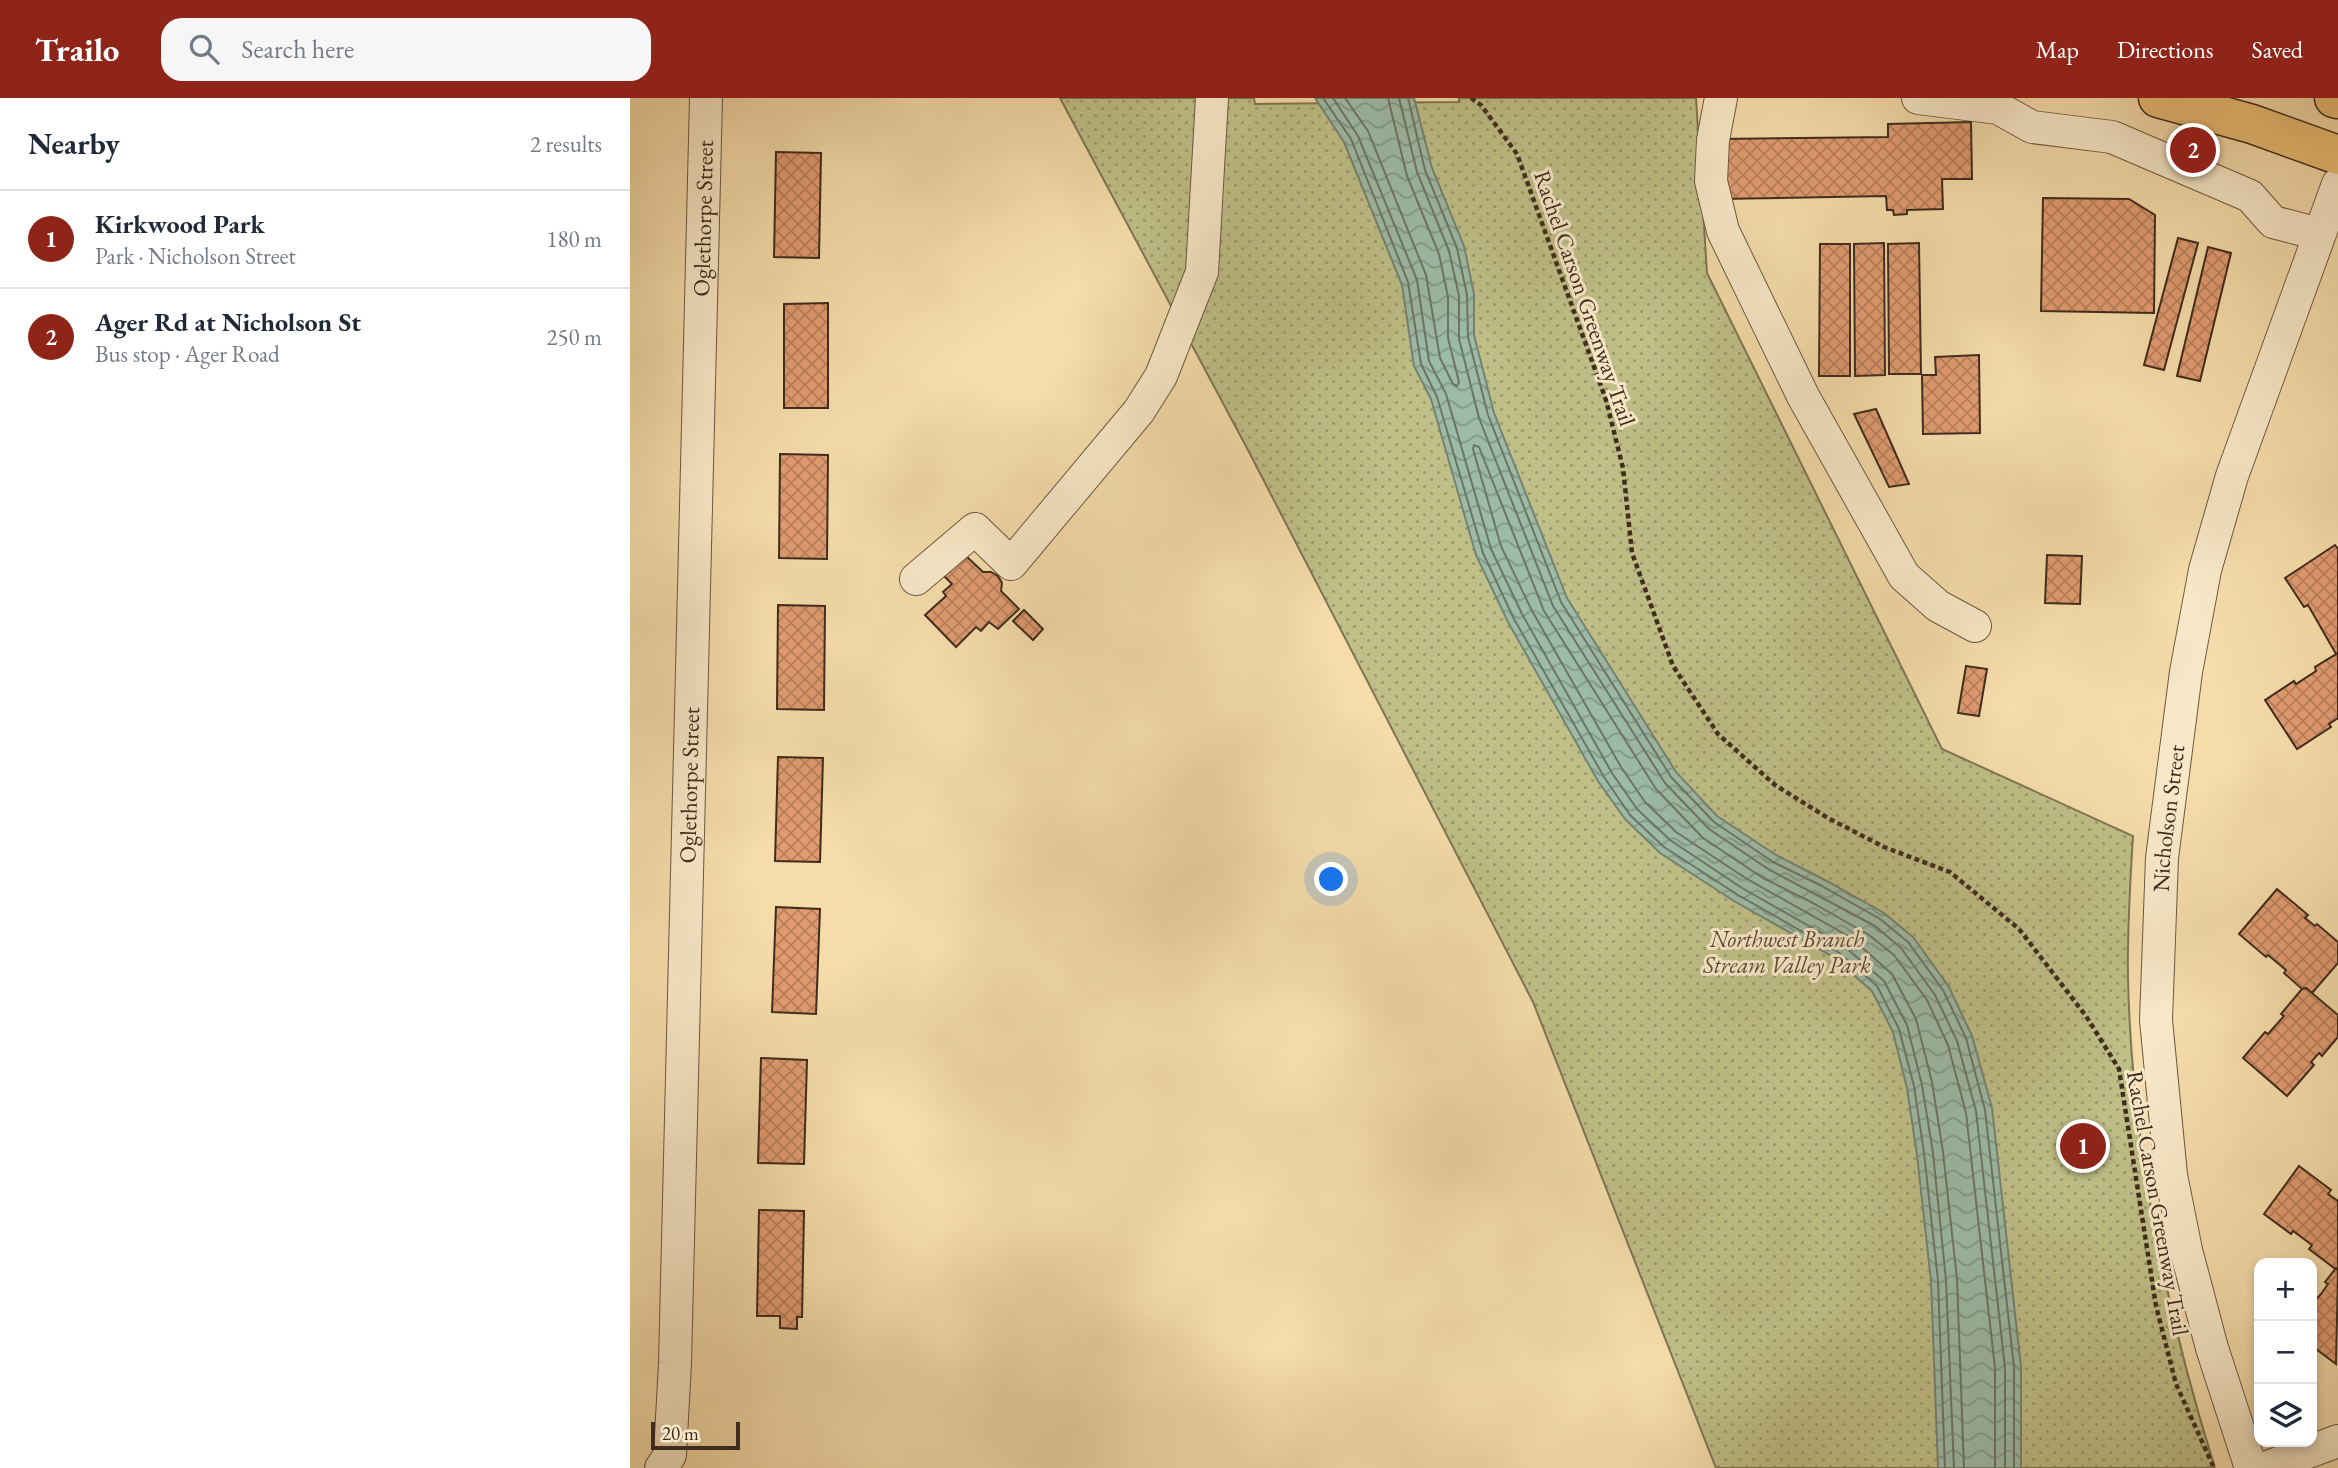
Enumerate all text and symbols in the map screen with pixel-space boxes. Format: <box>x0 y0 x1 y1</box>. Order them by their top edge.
search box <box>161 18 651 81</box>
text: Trailo <box>35 28 119 71</box>
icon: search <box>185 30 223 68</box>
text: Search here <box>241 32 354 66</box>
text: Map <box>2036 34 2079 65</box>
text: Directions <box>2117 34 2214 65</box>
text: Saved <box>2252 34 2303 65</box>
text: Nearby <box>28 124 120 163</box>
pin: 2 <box>2170 124 2216 176</box>
text: 2 results <box>530 129 602 159</box>
street label: Oglethorpe Street <box>686 139 720 297</box>
street label: Rachel Carson Greenway Trail <box>1527 166 1643 430</box>
text: Kirkwood Park <box>95 207 265 241</box>
text: 1 <box>45 224 57 254</box>
text: 180 m <box>546 224 602 254</box>
text: Park · Nicholson Street <box>95 241 296 271</box>
text: Ager Rd at Nicholson St <box>95 305 361 339</box>
text: 2 <box>45 322 57 352</box>
text: 250 m <box>546 322 602 352</box>
text: Bus stop · Ager Road <box>95 339 280 369</box>
street label: Oglethorpe Street <box>672 706 706 864</box>
street label: Nicholson Street <box>2146 742 2192 892</box>
your location <box>1314 862 1348 896</box>
park label: Northwest Branch Stream Valley Park <box>1702 924 1871 980</box>
street label: Rachel Carson Greenway Trail <box>2120 1068 2196 1338</box>
pin: 1 <box>2060 1120 2106 1172</box>
map controls <box>2254 1258 2317 1447</box>
button: + <box>2254 1258 2317 1321</box>
button: − <box>2254 1321 2317 1384</box>
button: layers <box>2254 1384 2317 1447</box>
scale bar <box>651 1419 740 1451</box>
text: 20 m <box>662 1421 699 1446</box>

